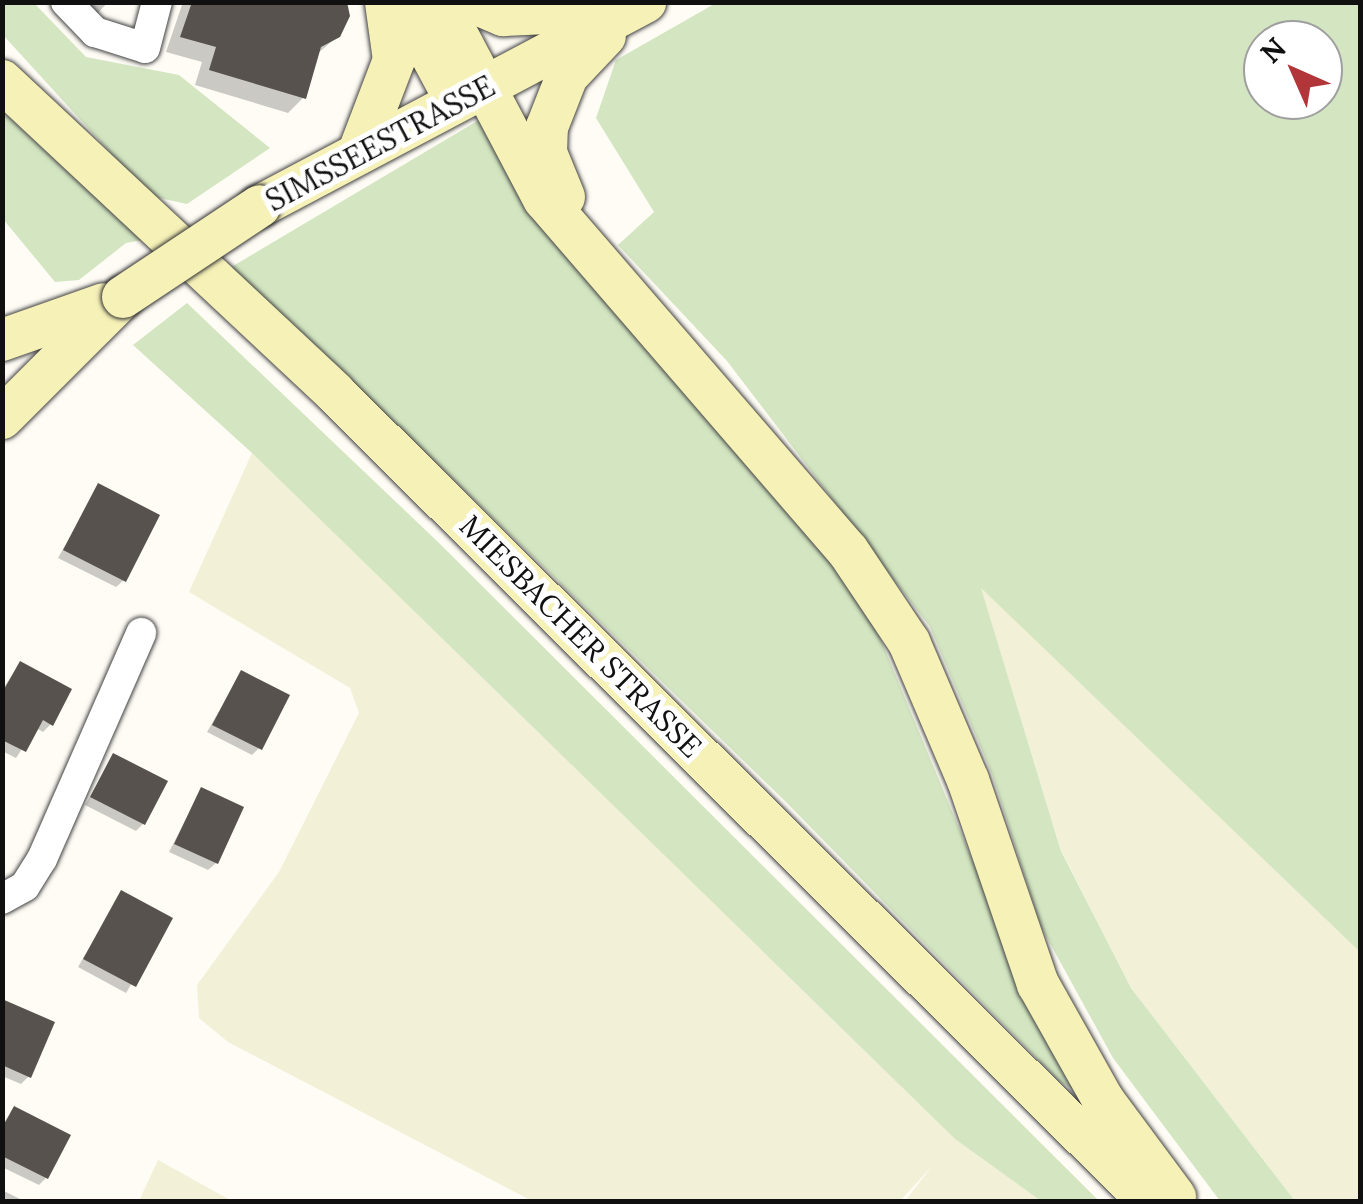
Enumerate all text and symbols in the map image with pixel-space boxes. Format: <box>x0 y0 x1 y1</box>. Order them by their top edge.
north arrow <box>1243 20 1343 120</box>
text: N <box>1253 30 1294 71</box>
street label: SIMSSEESTRASSE <box>259 68 501 218</box>
street label: MIESBACHER STRASSE <box>453 508 709 764</box>

